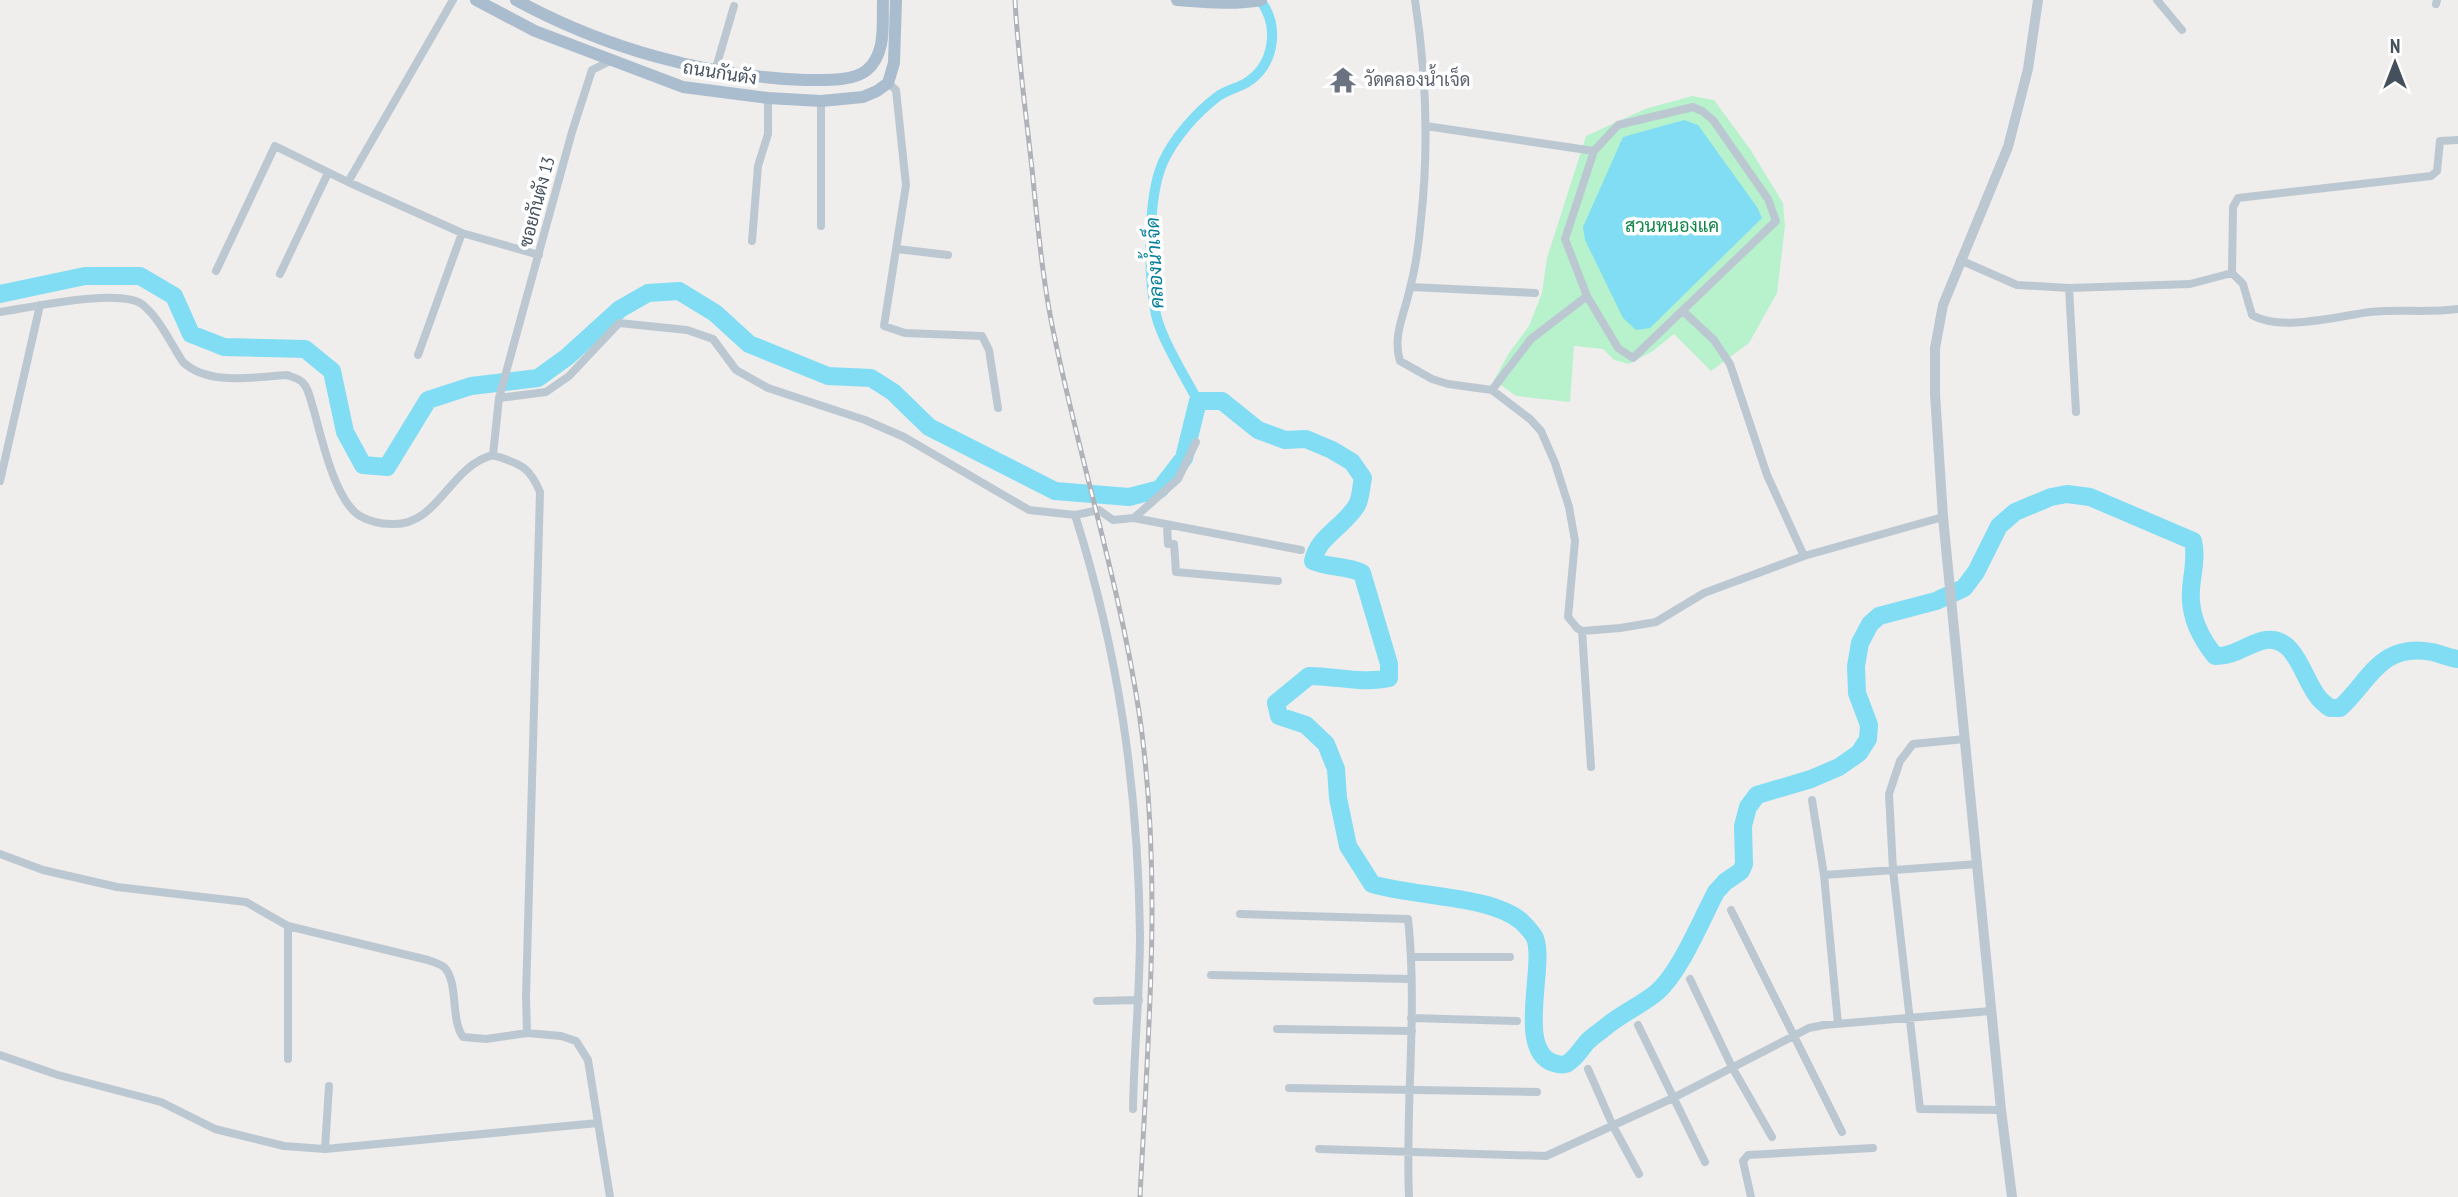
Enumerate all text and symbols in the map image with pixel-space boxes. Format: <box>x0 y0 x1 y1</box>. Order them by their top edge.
north arrow <box>2360 28 2430 98</box>
text: N <box>2390 34 2400 58</box>
street label: ถนนกันตัง <box>682 55 759 90</box>
place label: วัดคลองน้ำเจ็ด <box>1364 64 1470 91</box>
temple icon: วัดคลองน้ำเจ็ด <box>1328 65 1358 95</box>
street label: ซอยกันตัง 13 <box>513 154 560 250</box>
park label: สวนหนองแค <box>1625 214 1719 237</box>
water label: คลองน้ำเจ็ด <box>1137 217 1168 309</box>

